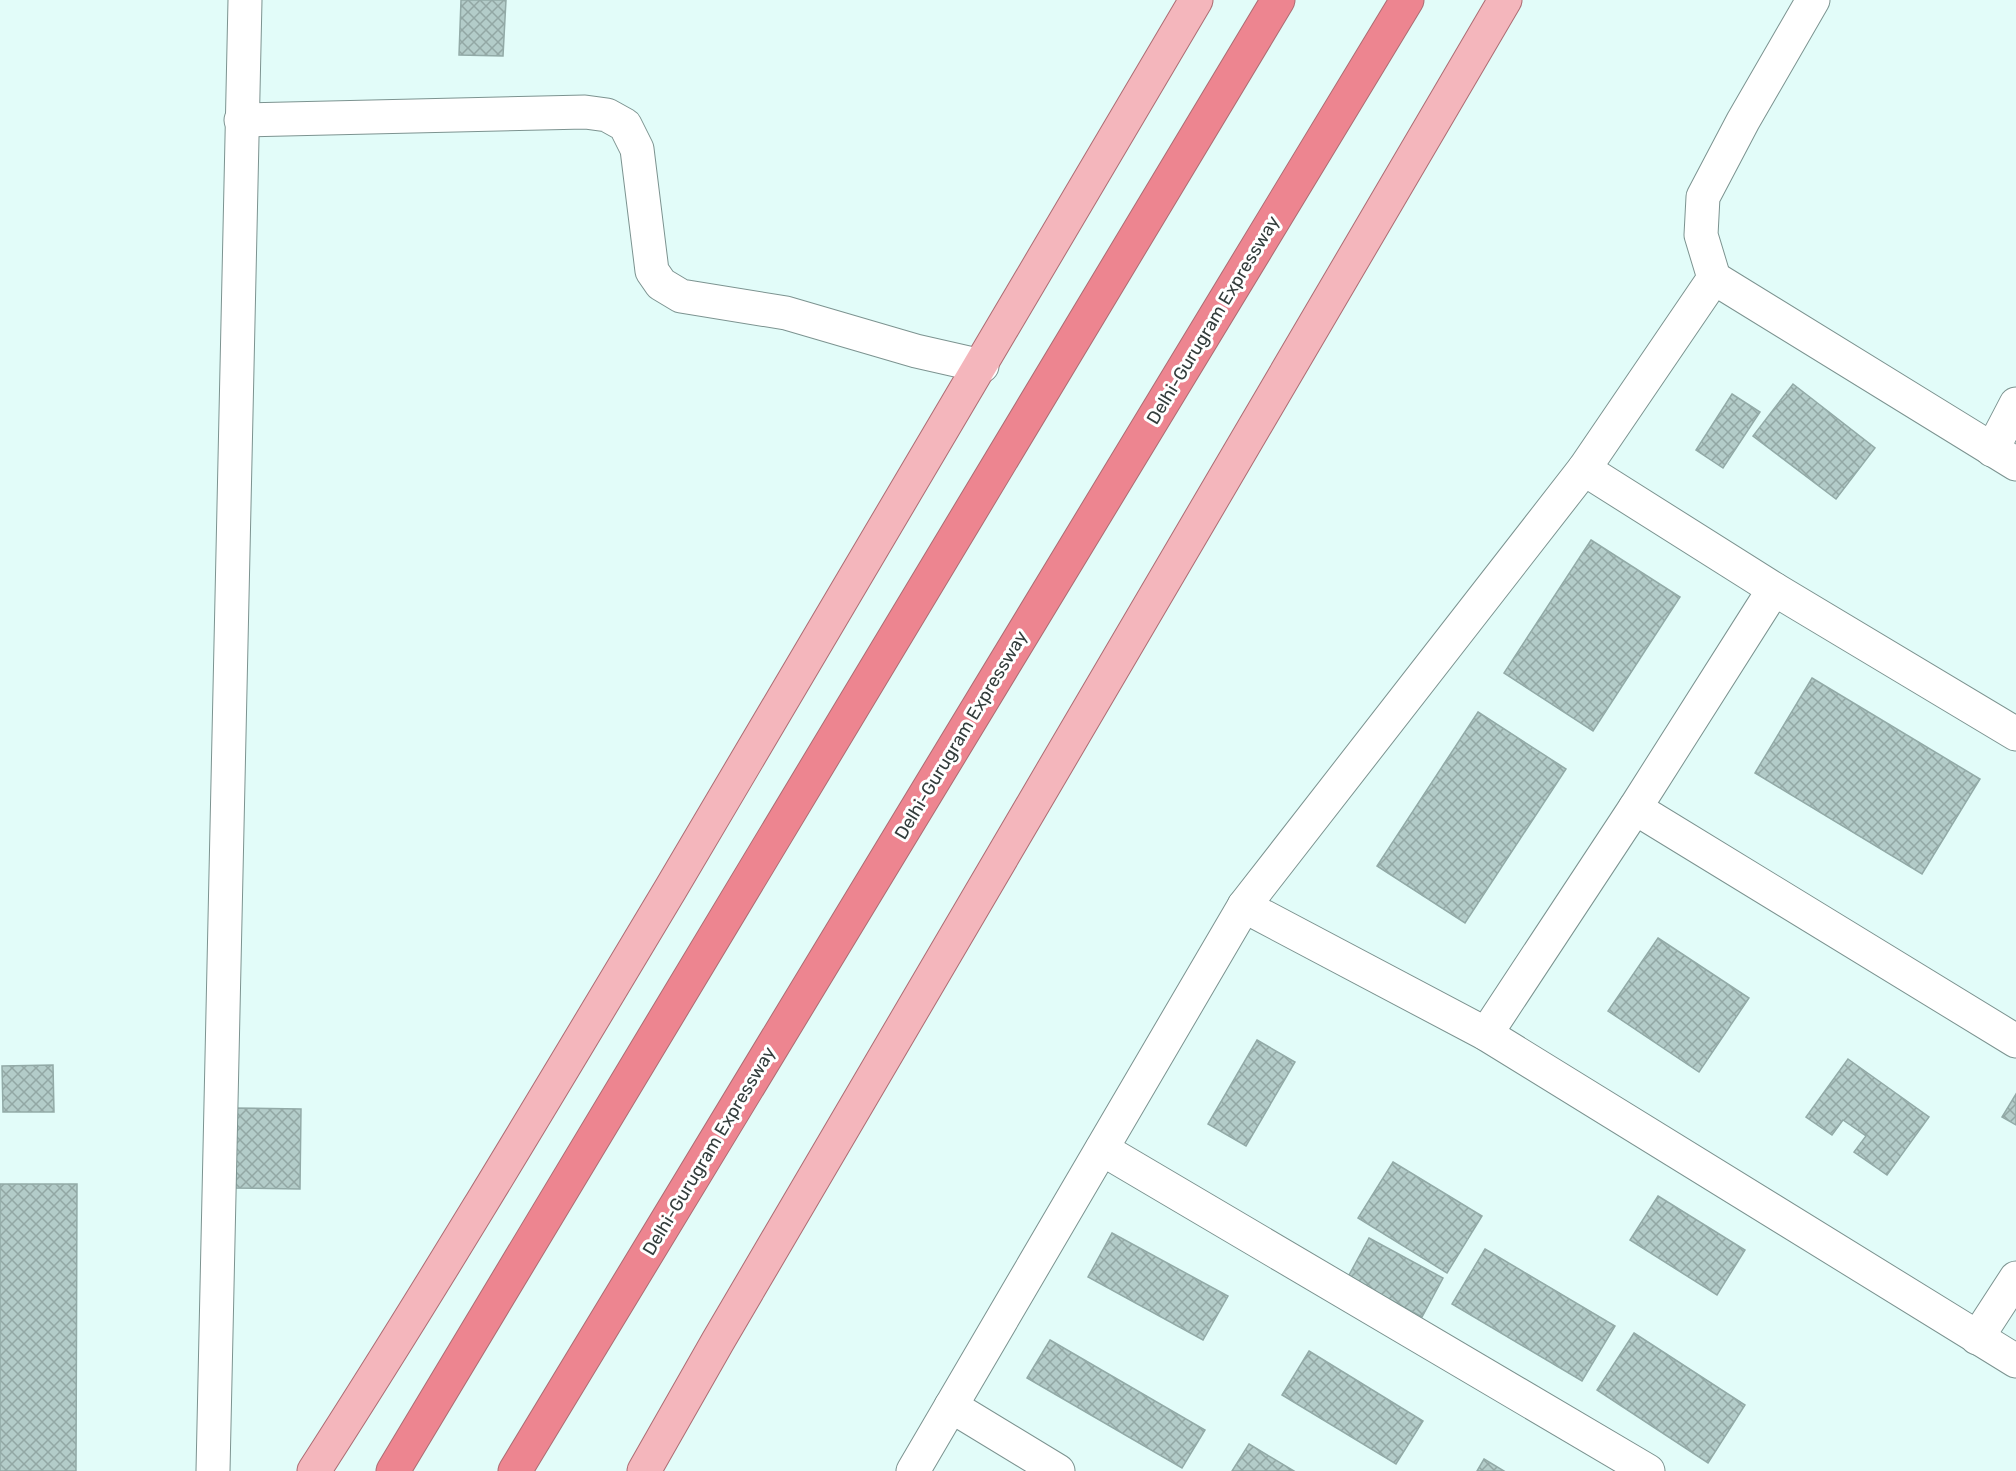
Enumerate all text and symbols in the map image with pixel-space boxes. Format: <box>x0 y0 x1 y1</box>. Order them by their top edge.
street label: Delhi-Gurugram Expressway <box>1142 212 1284 428</box>
street label: Delhi-Gurugram Expressway <box>890 627 1032 843</box>
street label: Delhi-Gurugram Expressway <box>638 1043 780 1259</box>

